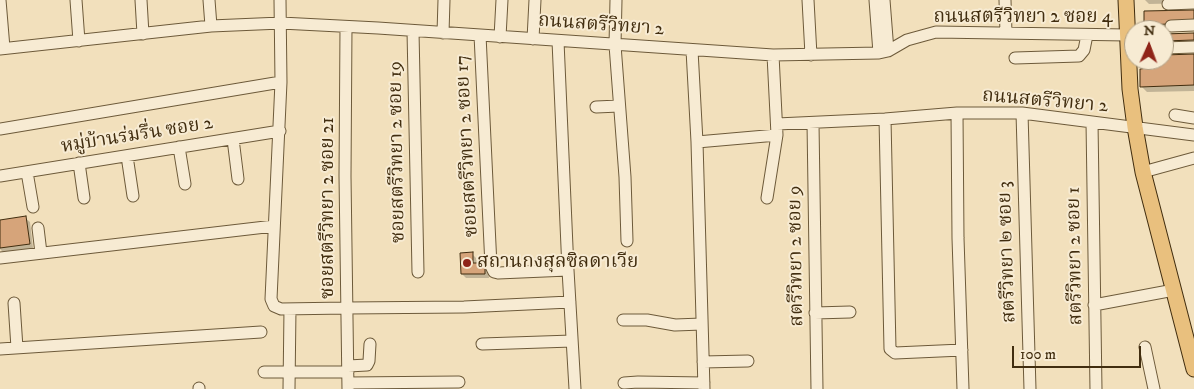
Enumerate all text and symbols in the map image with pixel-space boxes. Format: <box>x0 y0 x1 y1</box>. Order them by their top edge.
street label: ถนนสตรีวิทยา 2 ซอย 4 <box>933 7 1113 29</box>
street label: ถนนสตรีวิทยา 2 <box>537 10 665 42</box>
north arrow <box>1124 20 1174 70</box>
text: N <box>1143 22 1156 40</box>
street label: ซอยสตรีวิทยา 2 ซอย 17 <box>452 54 484 238</box>
street label: ซอยสตรีวิทยา 2 ซอย 19 <box>385 61 411 243</box>
street label: ถนนสตรีวิทยา 2 <box>981 85 1109 119</box>
street label: หมู่บ้านร่มรื่น ซอย 2 <box>59 113 215 159</box>
street label: ซอยสตรีวิทยา 2 ซอย 21 <box>318 117 340 299</box>
street label: สตรีวิทยา ๒ ซอย 3 <box>994 181 1022 323</box>
street label: สตรีวิทยา 2 ซอย 9 <box>784 185 810 327</box>
street label: สตรีวิทยา 2 ซอย 1 <box>1063 187 1089 325</box>
place label: สถานกงสุลซิลดาเวีย <box>477 252 638 274</box>
marker: สถานกงสุลซิลดาเวีย <box>461 257 473 269</box>
scale bar <box>1014 336 1143 368</box>
text: 100 m <box>1020 345 1056 364</box>

